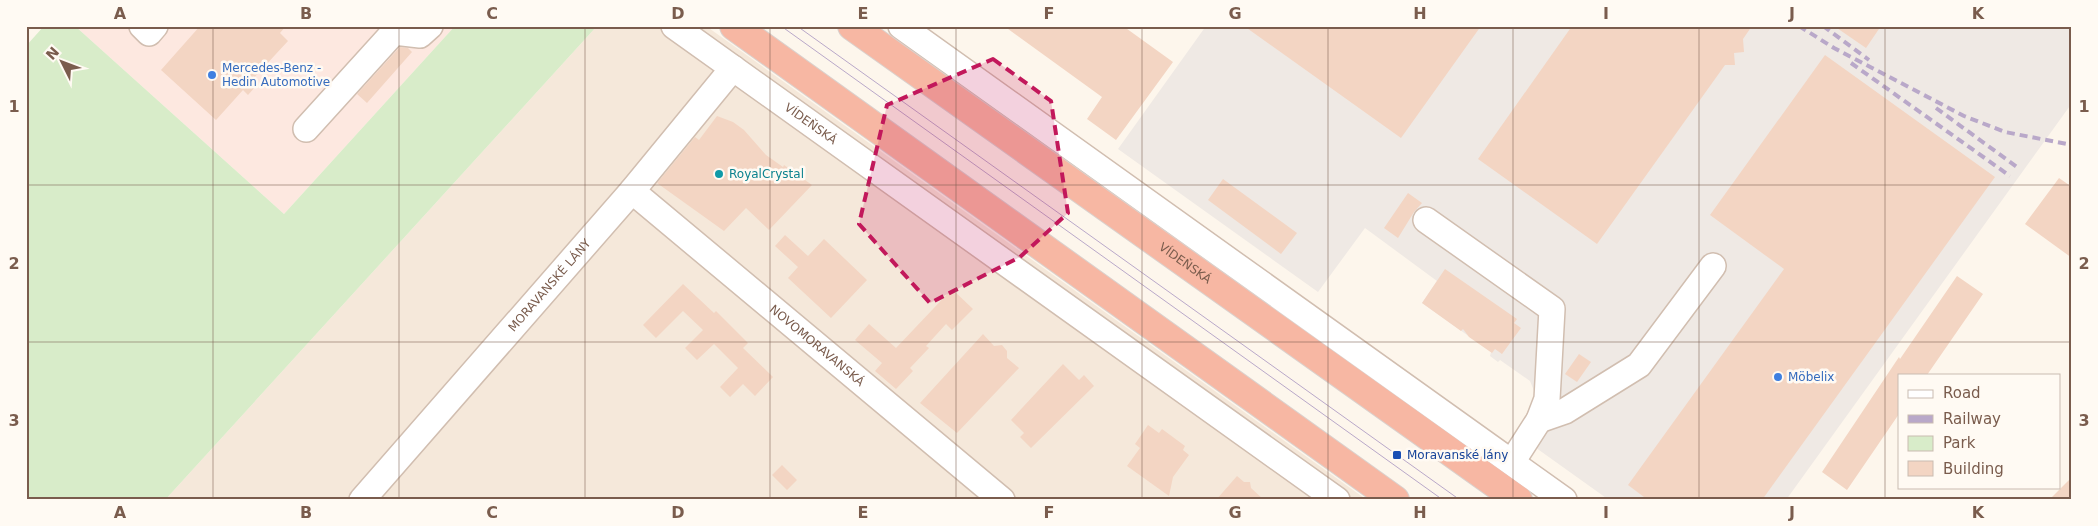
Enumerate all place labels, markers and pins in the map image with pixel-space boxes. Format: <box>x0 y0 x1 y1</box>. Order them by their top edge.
place label: Mercedes-Benz - Hedin Automotive <box>222 61 330 89</box>
marker: Mercedes-Benz - Hedin Automotive <box>206 69 218 81</box>
place label: RoyalCrystal <box>729 167 804 181</box>
marker: RoyalCrystal <box>713 168 725 180</box>
place label: Möbelix <box>1788 370 1834 384</box>
marker: Möbelix <box>1772 371 1784 383</box>
place label: Moravanské lány <box>1407 448 1508 462</box>
marker: Moravanské lány <box>1391 449 1403 461</box>

